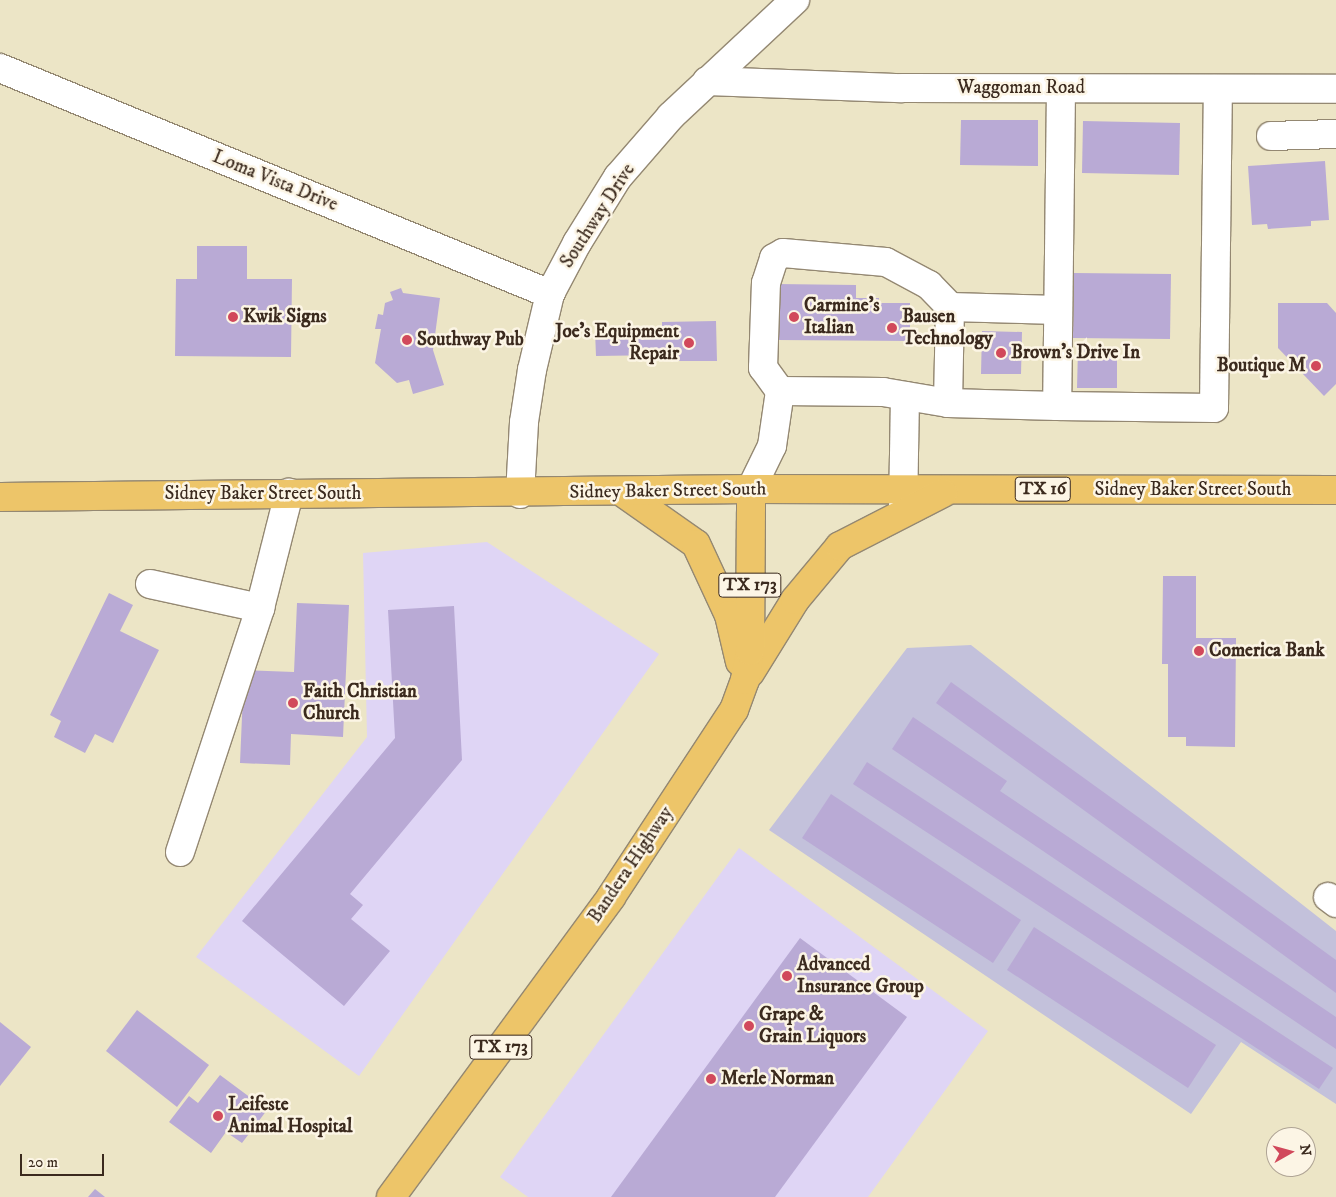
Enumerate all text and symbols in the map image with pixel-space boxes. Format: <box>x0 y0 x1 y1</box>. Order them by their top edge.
street label: Waggoman Road <box>957 77 1085 99</box>
street label: Loma Vista Drive <box>209 146 341 216</box>
street label: Southway Drive <box>556 160 640 272</box>
place label: Carmine's Italian <box>804 295 880 339</box>
place label: Kwik Signs <box>243 306 327 328</box>
place label: Bausen Technology <box>902 306 993 350</box>
marker: Kwik Signs <box>227 311 239 323</box>
marker: Carmine's Italian <box>788 311 800 323</box>
place label: Joe's Equipment Repair <box>555 321 679 365</box>
marker: Bausen Technology <box>886 322 898 334</box>
place label: Southway Pub <box>417 329 524 351</box>
marker: Southway Pub <box>401 334 413 346</box>
marker: Joe's Equipment Repair <box>683 337 695 349</box>
place label: Brown's Drive In <box>1011 342 1140 364</box>
marker: Brown's Drive In <box>995 347 1007 359</box>
place label: Boutique M <box>1217 355 1306 377</box>
marker: Boutique M <box>1310 360 1322 372</box>
road number: TX 16 <box>1014 474 1072 504</box>
street label: Sidney Baker Street South <box>569 478 767 504</box>
street label: Sidney Baker Street South <box>1095 479 1291 501</box>
street label: Sidney Baker Street South <box>165 483 361 505</box>
road number: TX 173 <box>718 570 782 600</box>
place label: Comerica Bank <box>1209 640 1325 662</box>
marker: Comerica Bank <box>1193 645 1205 657</box>
place label: Faith Christian Church <box>303 681 417 725</box>
marker: Faith Christian Church <box>287 697 299 709</box>
street label: Bandera Highway <box>584 802 678 928</box>
place label: Advanced Insurance Group <box>797 954 924 998</box>
marker: Advanced Insurance Group <box>781 970 793 982</box>
place label: Grape & Grain Liquors <box>759 1004 866 1048</box>
marker: Grape & Grain Liquors <box>743 1020 755 1032</box>
road number: TX 173 <box>468 1032 534 1062</box>
place label: Merle Norman <box>721 1068 834 1090</box>
marker: Merle Norman <box>705 1073 717 1085</box>
place label: Leifeste Animal Hospital <box>228 1094 353 1138</box>
marker: Leifeste Animal Hospital <box>212 1110 224 1122</box>
north arrow <box>1266 1127 1316 1177</box>
text: N <box>1295 1143 1315 1157</box>
scale bar <box>22 1144 106 1176</box>
text: 20 m <box>28 1153 58 1172</box>

